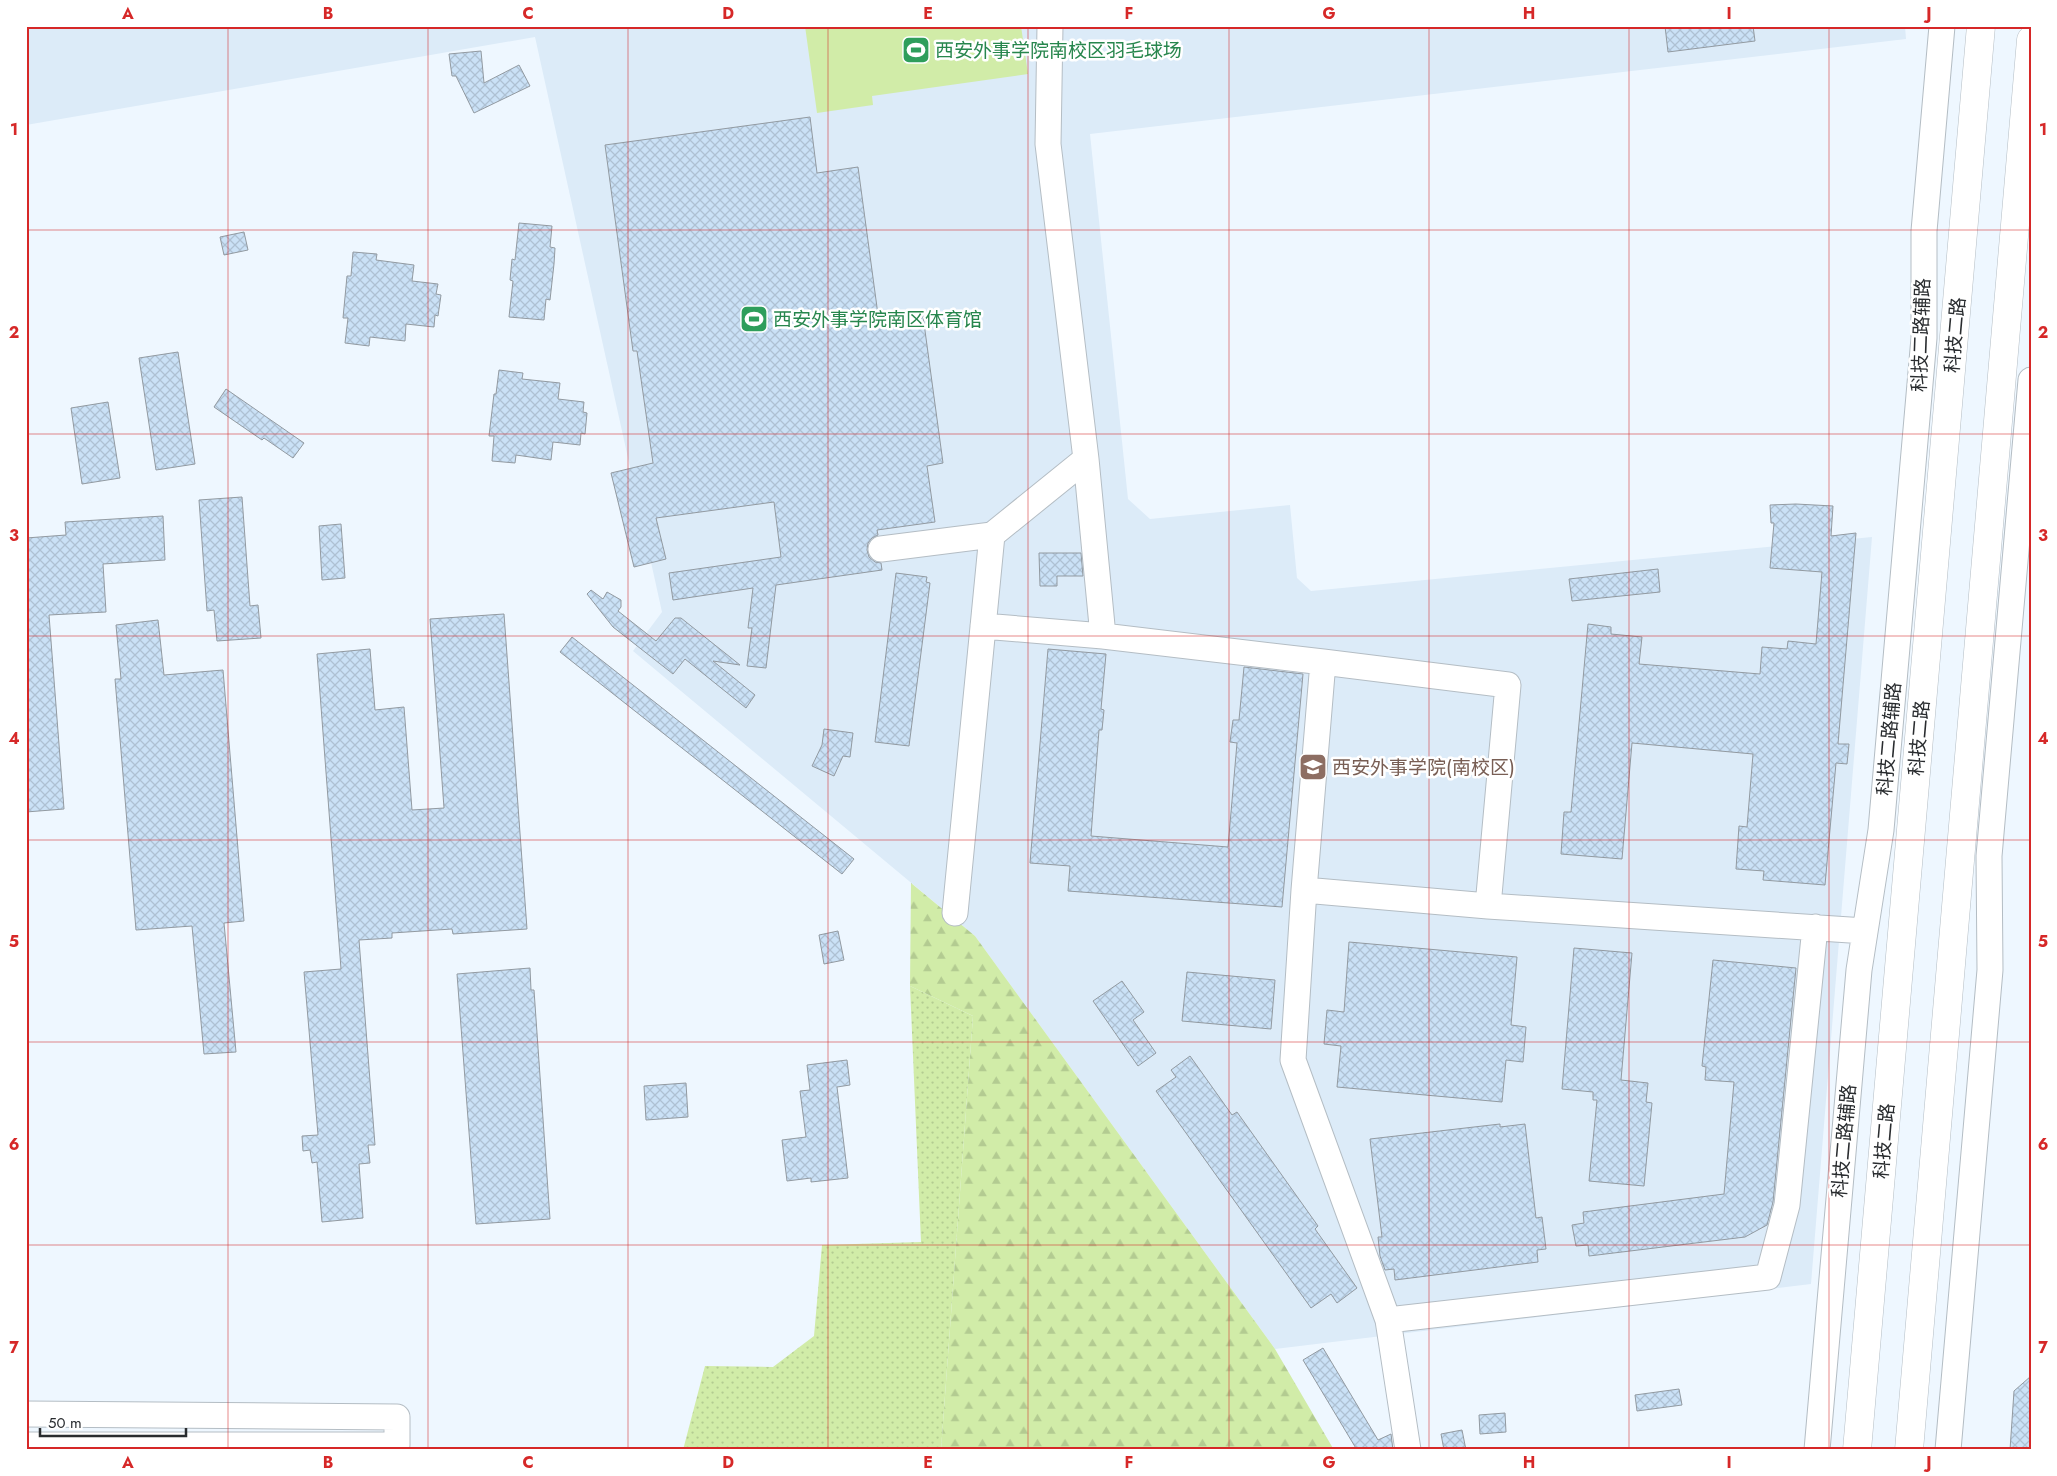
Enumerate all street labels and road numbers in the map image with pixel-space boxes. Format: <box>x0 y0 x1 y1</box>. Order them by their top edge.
street label: 科技二路辅路 <box>1906 278 1936 392</box>
street label: 科技二路 <box>1938 296 1972 374</box>
street label: 科技二路辅路 <box>1871 681 1907 797</box>
street label: 科技二路 <box>1902 699 1936 777</box>
street label: 科技二路辅路 <box>1826 1083 1862 1199</box>
street label: 科技二路 <box>1867 1102 1901 1180</box>

